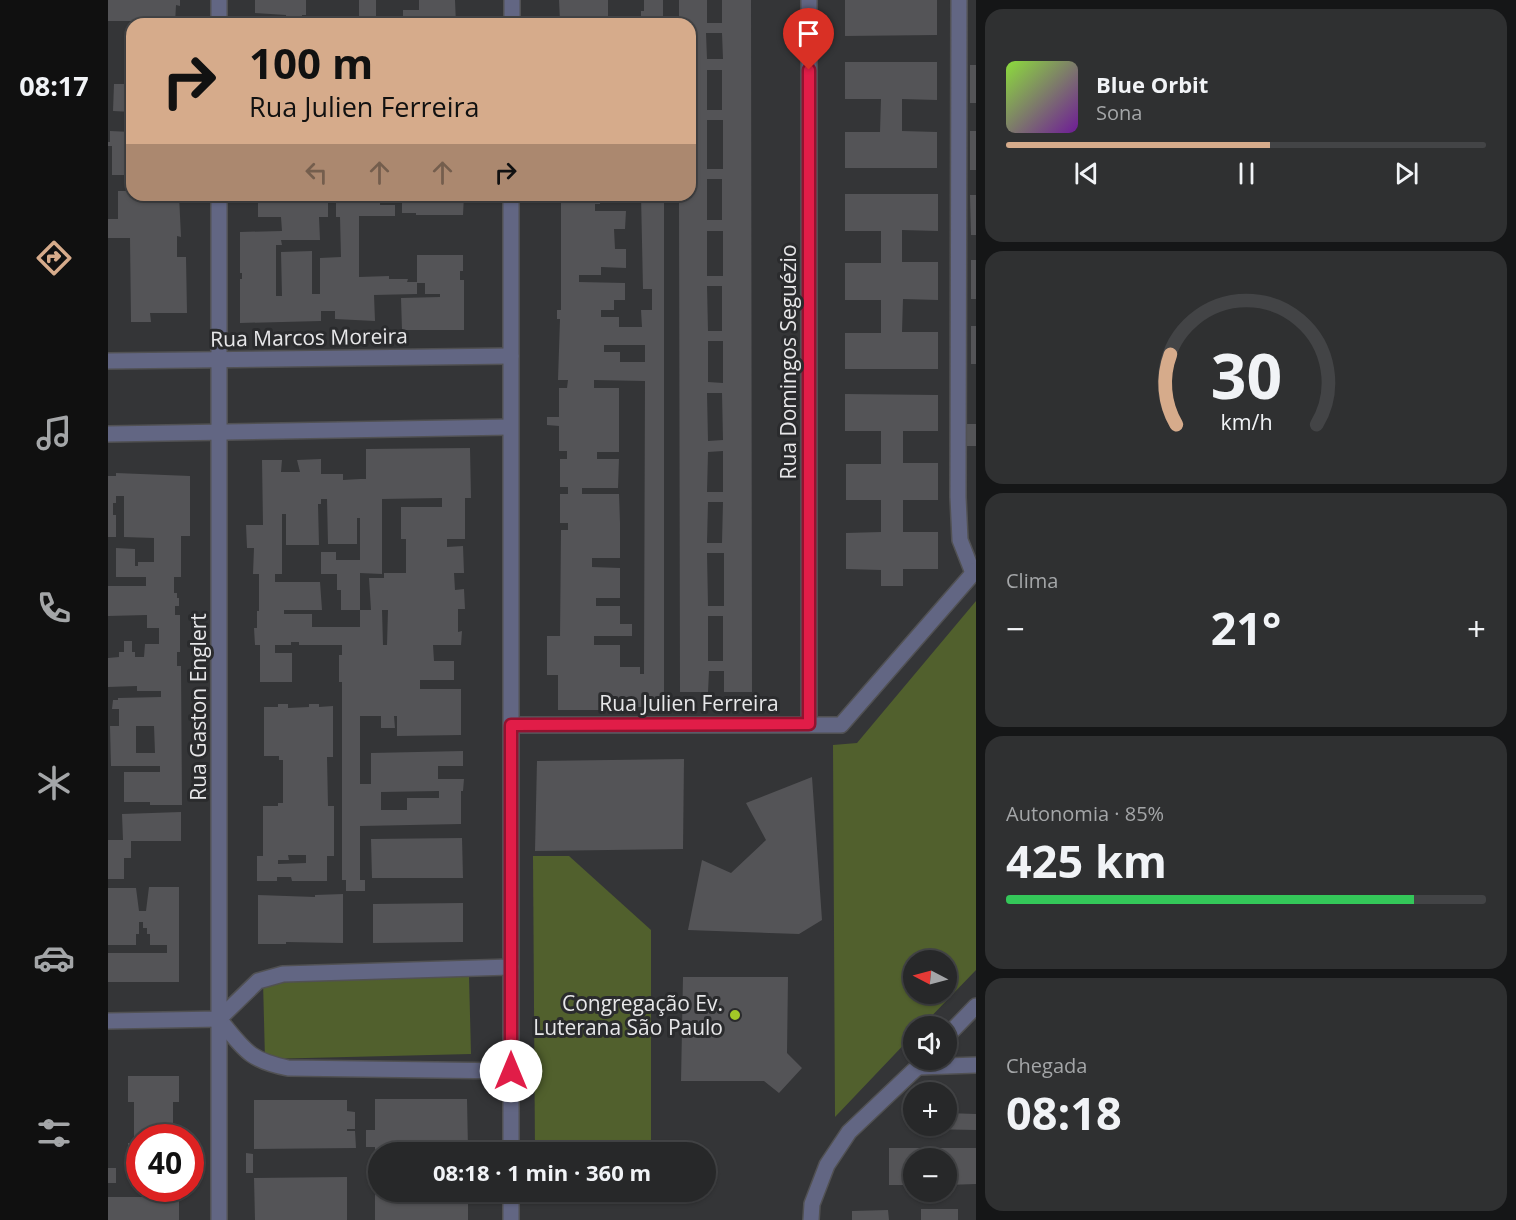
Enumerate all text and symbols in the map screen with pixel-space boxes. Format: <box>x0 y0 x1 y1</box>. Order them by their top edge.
pin <box>783 8 834 70</box>
icon: arrive <box>792 17 825 50</box>
text: 100 m <box>249 34 373 91</box>
icon: right <box>150 42 228 120</box>
text: 08:17 <box>19 67 89 104</box>
text: Blue Orbit <box>1096 69 1208 99</box>
text: Rua Julien Ferreira <box>249 88 480 125</box>
text: Sona <box>1096 99 1142 126</box>
icon: left <box>300 156 333 189</box>
icon: ahead <box>363 156 396 189</box>
icon: ahead <box>426 156 459 189</box>
icon: right <box>489 156 522 189</box>
icon: previous <box>1070 157 1103 190</box>
icon: pause <box>1230 157 1263 190</box>
icon: next <box>1390 157 1423 190</box>
icon: directions <box>33 237 75 279</box>
street label: Rua Domingos Seguézio <box>774 244 802 480</box>
street label: Rua Marcos Moreira <box>210 321 408 353</box>
text: 30 <box>1210 332 1282 417</box>
text: km/h <box>1220 407 1272 436</box>
icon: music <box>33 412 75 454</box>
text: Clima <box>1006 567 1058 594</box>
icon: phone <box>33 587 75 629</box>
text: 21° <box>1211 597 1281 658</box>
text: − <box>1006 606 1025 651</box>
text: + <box>1467 606 1486 651</box>
street label: Rua Gaston Englert <box>184 613 212 801</box>
street label: Rua Julien Ferreira <box>599 689 779 717</box>
icon: climate <box>33 762 75 804</box>
text: Autonomia · 85% <box>1006 800 1164 827</box>
text: 425 km <box>1006 830 1167 891</box>
icon: car <box>33 937 75 979</box>
north arrow <box>903 950 957 1004</box>
map controls <box>903 950 957 1202</box>
place label: Congregação Ev. Luterana São Paulo <box>533 989 723 1041</box>
marker: Congregação Ev. Luterana São Paulo <box>728 1008 742 1022</box>
button: sound <box>903 1016 957 1070</box>
position arrow <box>479 1039 543 1103</box>
text: Chegada <box>1006 1052 1087 1079</box>
button: + <box>903 1082 957 1136</box>
text: 08:18 <box>1006 1082 1122 1143</box>
icon: filters <box>33 1112 75 1154</box>
speed limit sign: 40 <box>126 1124 204 1202</box>
button: − <box>903 1148 957 1202</box>
text: 08:18 · 1 min · 360 m <box>433 1157 651 1187</box>

